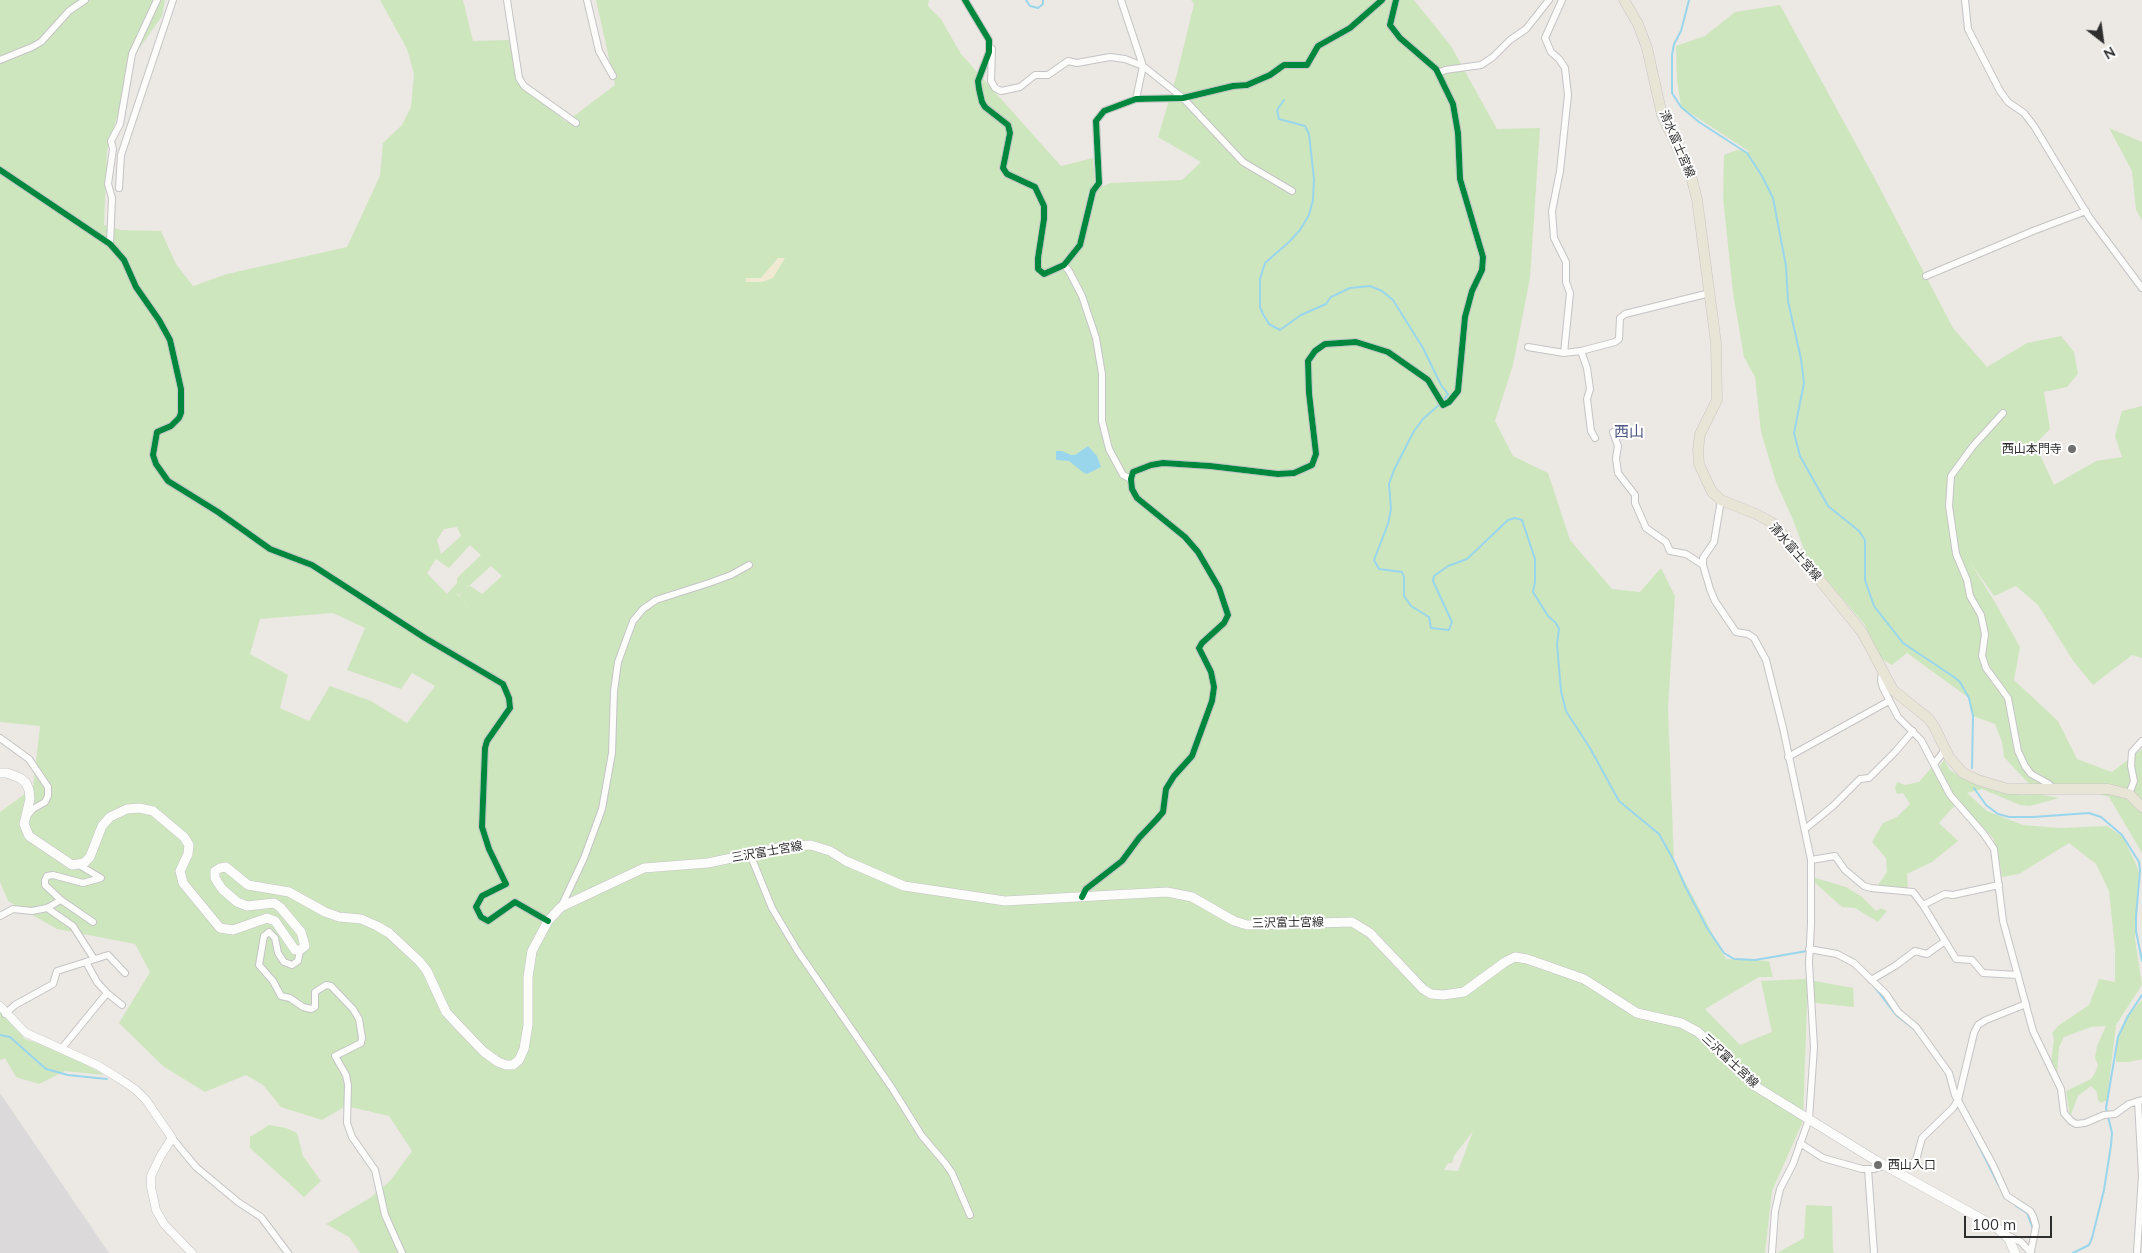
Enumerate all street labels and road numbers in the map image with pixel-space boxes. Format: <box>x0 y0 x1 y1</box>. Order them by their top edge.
street label: 清水富士宮線 <box>1656 108 1698 180</box>
street label: 清水富士宮線 <box>1766 520 1824 584</box>
street label: 三沢富士宮線 <box>730 839 804 865</box>
street label: 三沢富士宮線 <box>1252 915 1324 931</box>
street label: 三沢富士宮線 <box>1699 1031 1761 1091</box>

